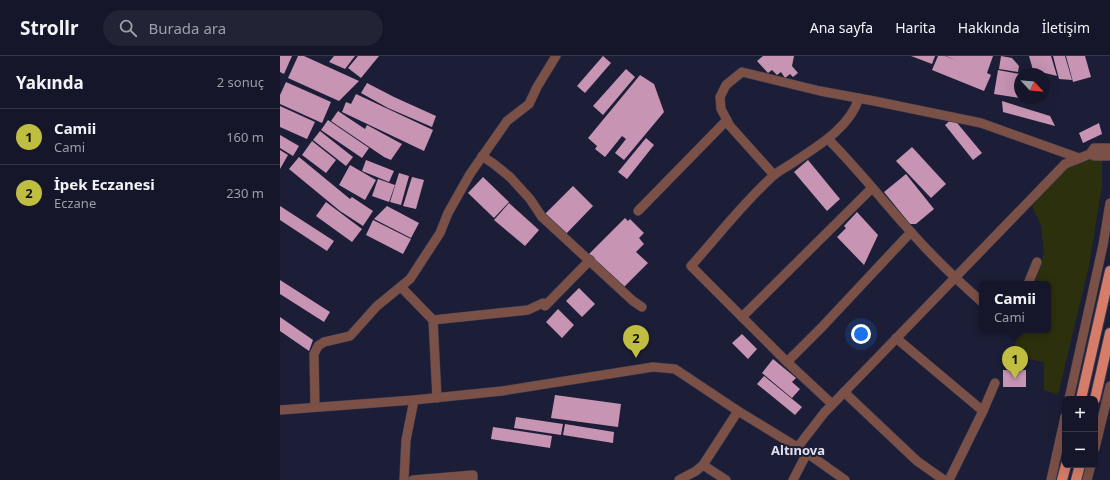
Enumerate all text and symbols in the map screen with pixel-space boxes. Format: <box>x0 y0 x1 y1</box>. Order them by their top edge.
search box <box>103 10 383 46</box>
text: Strollr <box>20 15 79 41</box>
icon: search <box>117 17 139 39</box>
text: Burada ara <box>149 18 226 38</box>
text: Ana sayfa <box>810 18 873 37</box>
text: Harita <box>895 18 936 37</box>
text: Hakkında <box>958 18 1020 37</box>
text: İletişim <box>1042 18 1090 37</box>
north arrow <box>1014 68 1050 104</box>
text: Yakında <box>16 71 84 94</box>
text: 2 sonuç <box>217 73 264 91</box>
text: Camii <box>54 118 96 138</box>
text: 1 <box>25 128 33 146</box>
text: 160 m <box>226 128 264 146</box>
text: Cami <box>54 138 85 156</box>
text: İpek Eczanesi <box>54 174 155 194</box>
text: 2 <box>25 184 33 202</box>
text: 230 m <box>226 184 264 202</box>
text: Eczane <box>54 194 96 212</box>
popup <box>979 281 1051 333</box>
text: Camii <box>994 288 1036 308</box>
text: Cami <box>994 308 1025 326</box>
your location <box>851 324 871 344</box>
pin: 2 <box>623 325 649 358</box>
pin: 1 <box>1002 346 1028 379</box>
map controls <box>1062 396 1098 468</box>
button: + <box>1062 396 1098 432</box>
button: − <box>1062 432 1098 468</box>
district label: Altınova <box>771 441 825 459</box>

